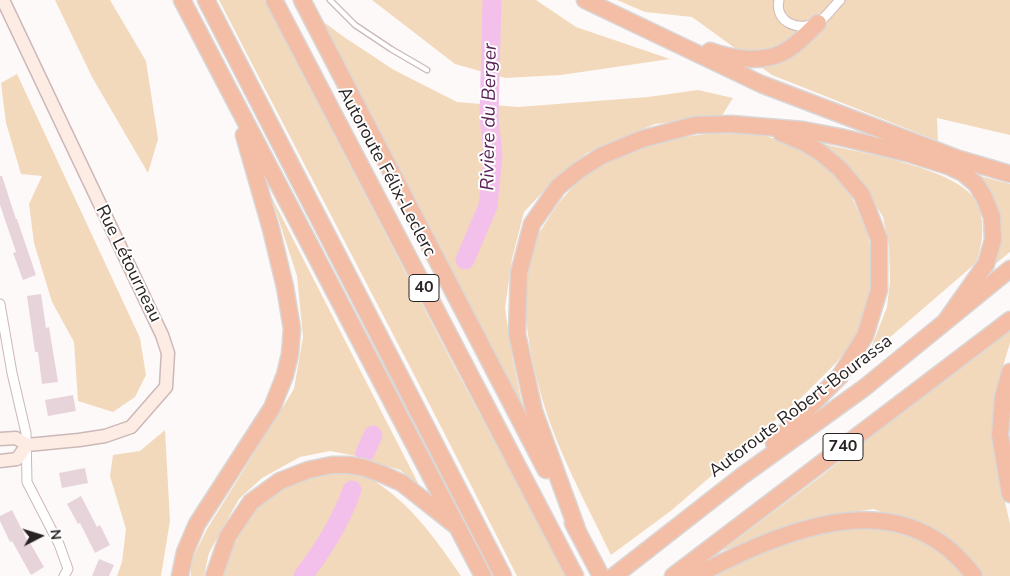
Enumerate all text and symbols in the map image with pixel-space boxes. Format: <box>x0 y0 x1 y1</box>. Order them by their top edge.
water label: Rivière du Berger <box>477 43 503 191</box>
street label: Autoroute Félix-Leclerc <box>332 84 440 260</box>
street label: Rue Létourneau <box>90 202 166 326</box>
road number: 40 <box>409 274 439 302</box>
street label: Autoroute Robert-Bourassa <box>705 331 897 483</box>
road number: 740 <box>823 434 863 461</box>
north arrow <box>15 511 65 561</box>
text: N <box>46 529 65 541</box>

